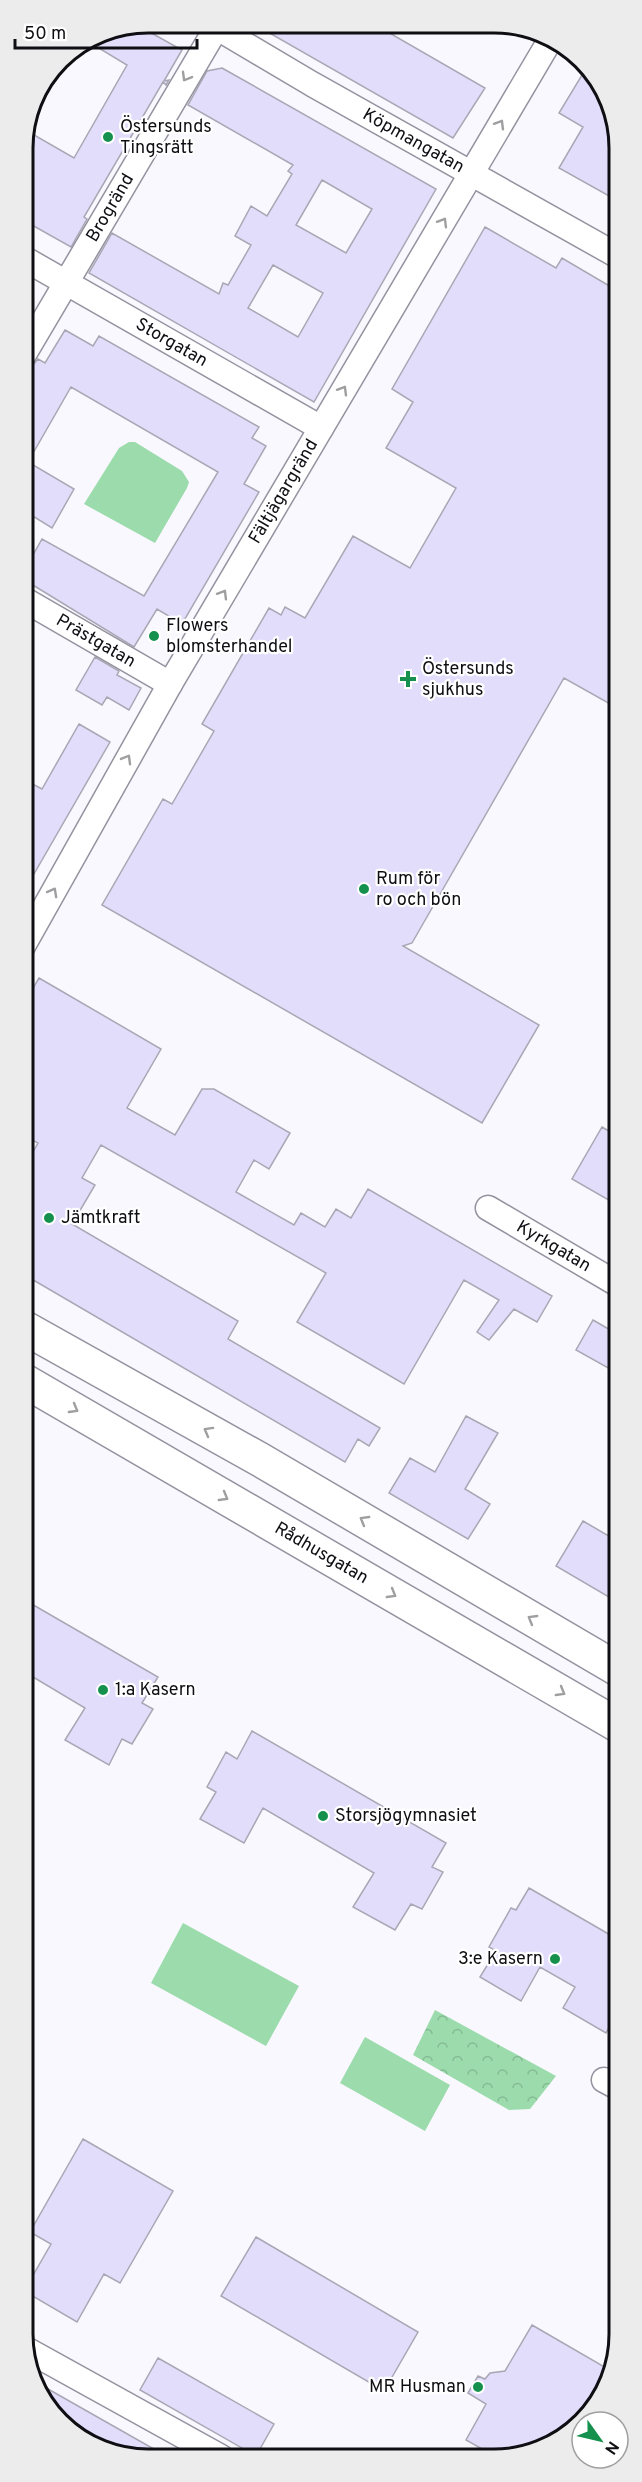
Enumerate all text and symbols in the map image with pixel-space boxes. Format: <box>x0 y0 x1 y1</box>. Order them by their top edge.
scale bar <box>15 12 196 50</box>
text: 50 m <box>24 23 66 46</box>
one-way arrow <box>182 70 194 81</box>
street label: Köpmangatan <box>358 103 468 179</box>
place label: Östersunds Tingsrätt <box>120 114 212 160</box>
one-way arrow <box>493 120 505 130</box>
marker: Östersunds Tingsrätt <box>101 130 115 144</box>
street label: Brogränd <box>81 169 139 246</box>
one-way arrow <box>435 218 447 228</box>
street label: Storgatan <box>131 313 212 372</box>
one-way arrow <box>336 386 348 396</box>
street label: Fältjägargränd <box>244 435 324 548</box>
one-way arrow <box>215 590 227 600</box>
street label: Prästgatan <box>52 609 140 673</box>
place label: Flowers blomsterhandel <box>166 615 293 659</box>
marker: Flowers blomsterhandel <box>147 629 161 643</box>
place label: Östersunds sjukhus <box>422 656 514 702</box>
marker: Östersunds sjukhus <box>399 670 417 688</box>
one-way arrow <box>119 755 131 765</box>
place label: Rum för ro och bön <box>376 868 461 912</box>
marker: Rum för ro och bön <box>357 882 371 896</box>
one-way arrow <box>46 887 57 898</box>
place label: Jämtkraft <box>61 1207 140 1230</box>
marker: Jämtkraft <box>42 1211 56 1225</box>
street label: Kyrkgatan <box>512 1216 595 1277</box>
one-way arrow <box>68 1402 78 1414</box>
one-way arrow <box>204 1426 214 1438</box>
one-way arrow <box>217 1489 228 1501</box>
one-way arrow <box>360 1516 370 1528</box>
street label: Rådhusgatan <box>270 1517 373 1590</box>
one-way arrow <box>386 1587 396 1598</box>
one-way arrow <box>528 1615 538 1626</box>
place label: 1:a Kasern <box>115 1679 196 1702</box>
marker: 1:a Kasern <box>96 1683 110 1697</box>
one-way arrow <box>555 1685 565 1696</box>
place label: Storsjögymnasiet <box>335 1805 477 1828</box>
marker: Storsjögymnasiet <box>316 1809 330 1823</box>
place label: 3:e Kasern <box>458 1948 543 1971</box>
marker: 3:e Kasern <box>548 1952 562 1966</box>
place label: MR Husman <box>369 2376 466 2399</box>
marker: MR Husman <box>471 2380 485 2394</box>
north arrow <box>570 2410 630 2470</box>
text: N <box>599 2437 622 2458</box>

